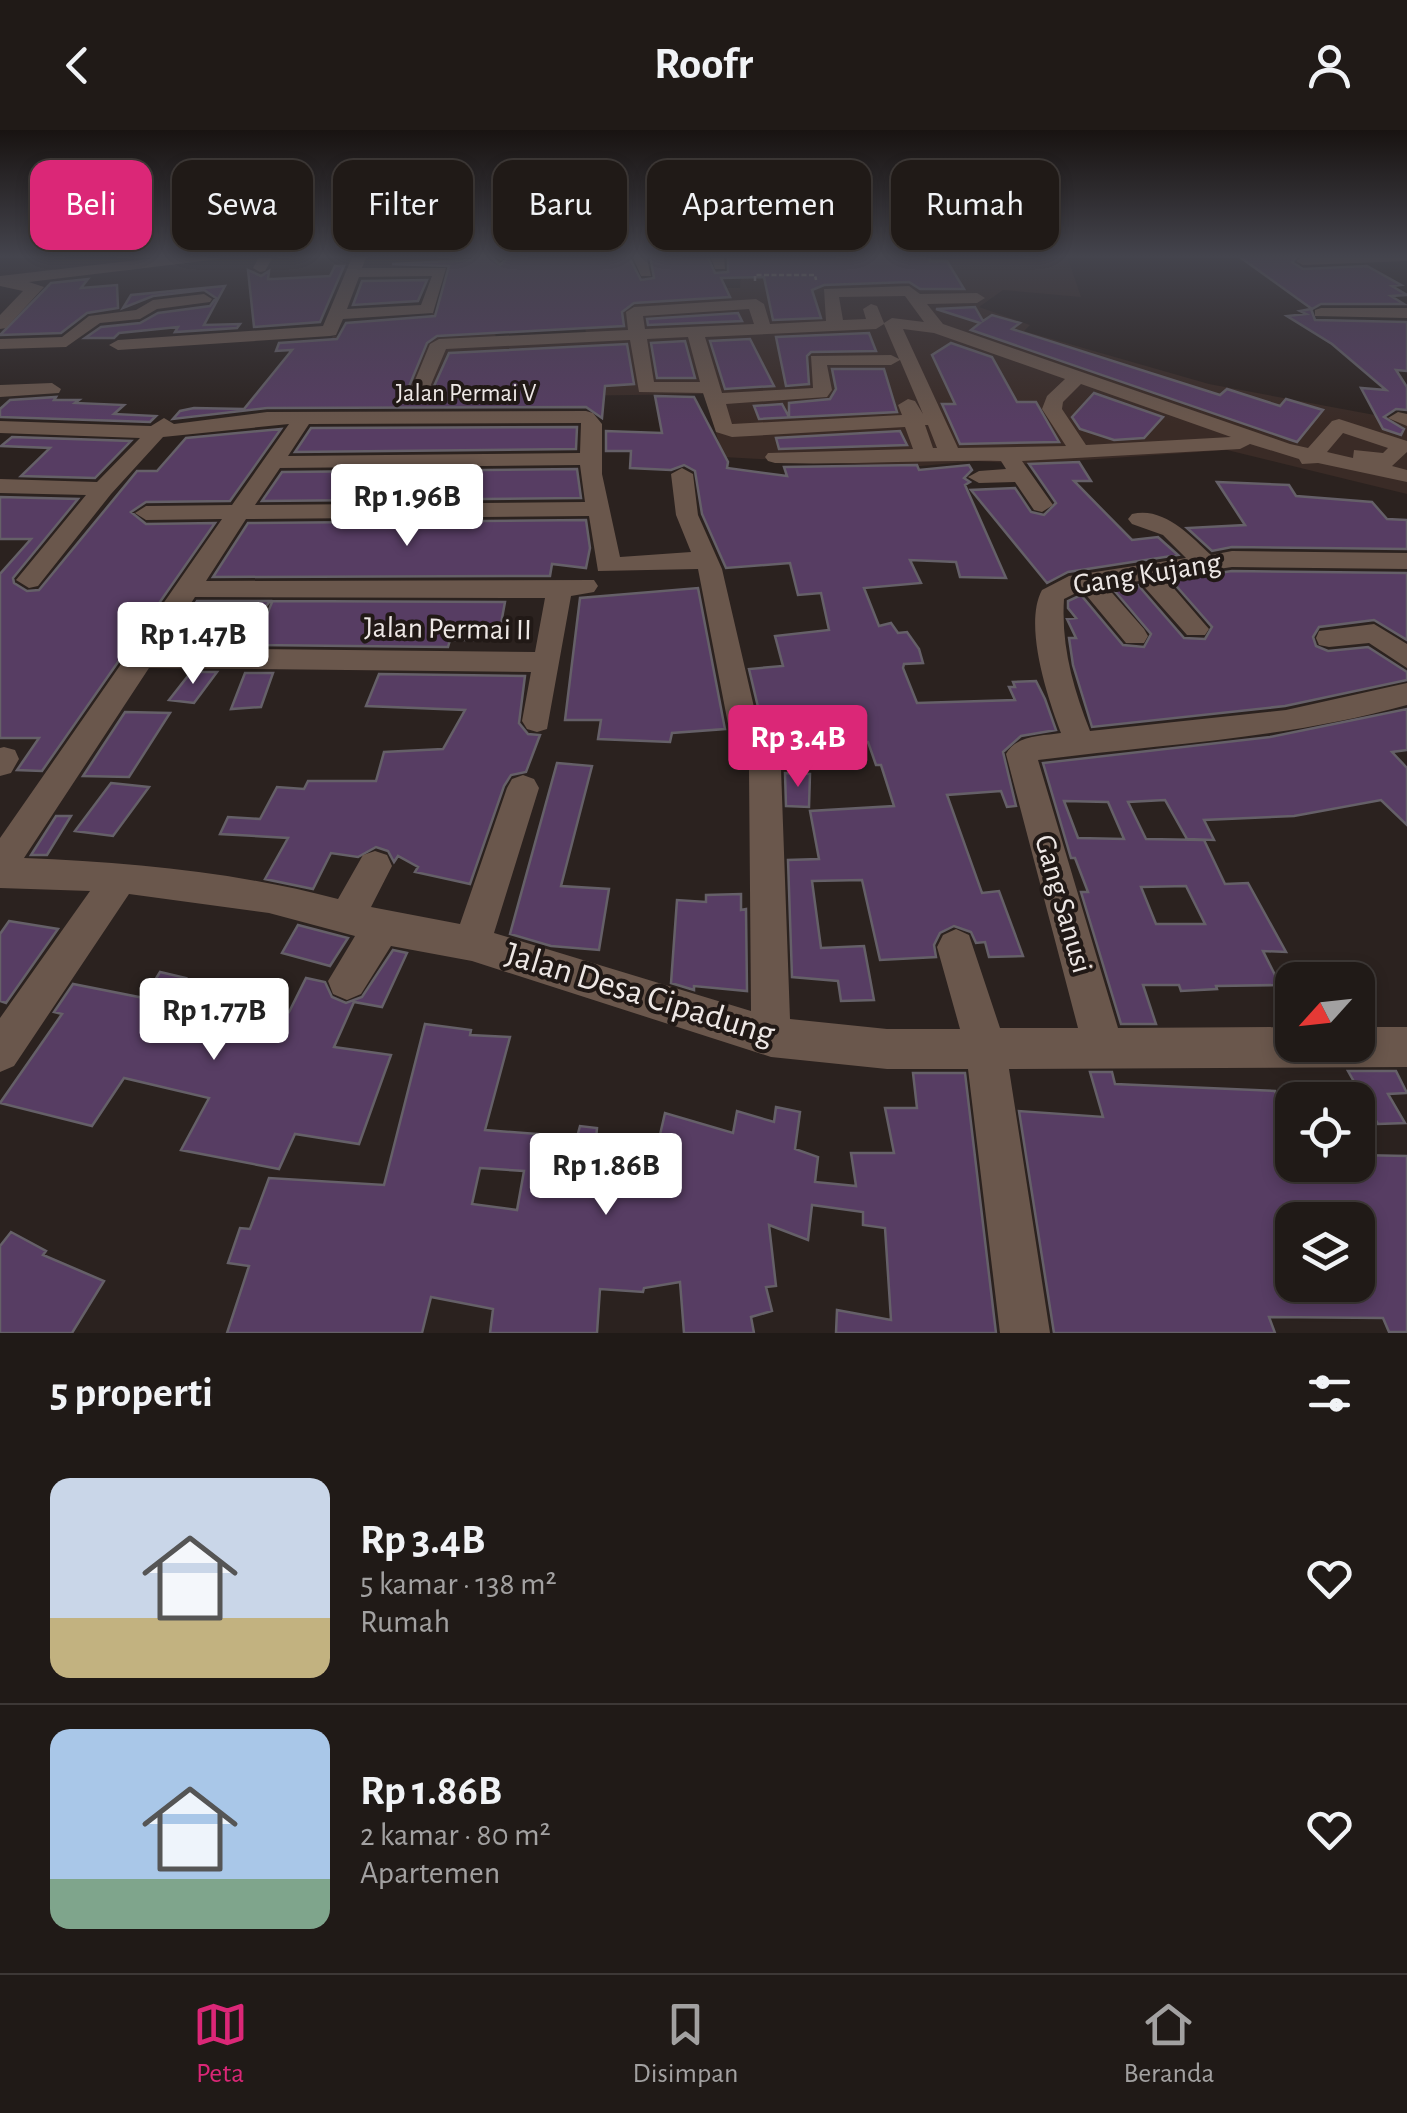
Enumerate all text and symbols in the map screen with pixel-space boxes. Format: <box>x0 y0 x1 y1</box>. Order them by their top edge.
icon: back <box>50 38 105 93</box>
icon: person <box>1302 38 1357 93</box>
text: Roofr <box>654 42 753 87</box>
chip: Beli <box>30 160 152 250</box>
chip: Sewa <box>172 160 313 250</box>
chip: Filter <box>333 160 473 250</box>
chip: Baru <box>493 160 627 250</box>
chip: Apartemen <box>647 160 871 250</box>
chip: Rumah <box>891 160 1059 250</box>
street label: Jalan Permai V <box>396 381 536 406</box>
pin: Rp 1.96B <box>304 464 510 549</box>
text: Rp 1.96B <box>353 480 461 512</box>
street label: Gang Kujang <box>1071 547 1223 600</box>
pin: Rp 1.47B <box>90 602 296 687</box>
street label: Jalan Permai II <box>364 613 532 645</box>
text: Rp 1.47B <box>140 618 246 650</box>
pin: Rp 3.4B <box>706 705 890 790</box>
text: Rp 3.4B <box>750 721 846 753</box>
street label: Gang Sanusi <box>1029 831 1097 977</box>
street label: Jalan Desa Cipadung <box>501 936 779 1052</box>
north arrow <box>1275 962 1375 1062</box>
map controls <box>1275 962 1375 1302</box>
pin: Rp 1.77B <box>111 978 317 1063</box>
text: Rp 1.77B <box>162 994 266 1026</box>
button: locate <box>1275 1082 1375 1182</box>
pin: Rp 1.86B <box>503 1133 709 1218</box>
text: Rp 1.86B <box>552 1149 660 1181</box>
button: layers <box>1275 1202 1375 1302</box>
icon: filters <box>1302 1366 1357 1421</box>
text: 5 properti <box>50 1372 213 1414</box>
icon: home <box>130 1518 250 1638</box>
text: Rp 3.4B <box>360 1519 485 1561</box>
icon: heart <box>1302 1551 1357 1606</box>
text: 5 kamar · 138 m² <box>360 1568 557 1600</box>
text: Rumah <box>360 1606 450 1638</box>
icon: home <box>130 1769 250 1889</box>
text: Rp 1.86B <box>360 1770 502 1812</box>
icon: heart <box>1302 1802 1357 1857</box>
text: 2 kamar · 80 m² <box>360 1819 551 1851</box>
text: Apartemen <box>360 1857 500 1889</box>
tab: Peta <box>193 1997 248 2091</box>
tab: Disimpan <box>633 1997 738 2091</box>
tab: Beranda <box>1123 1997 1214 2091</box>

